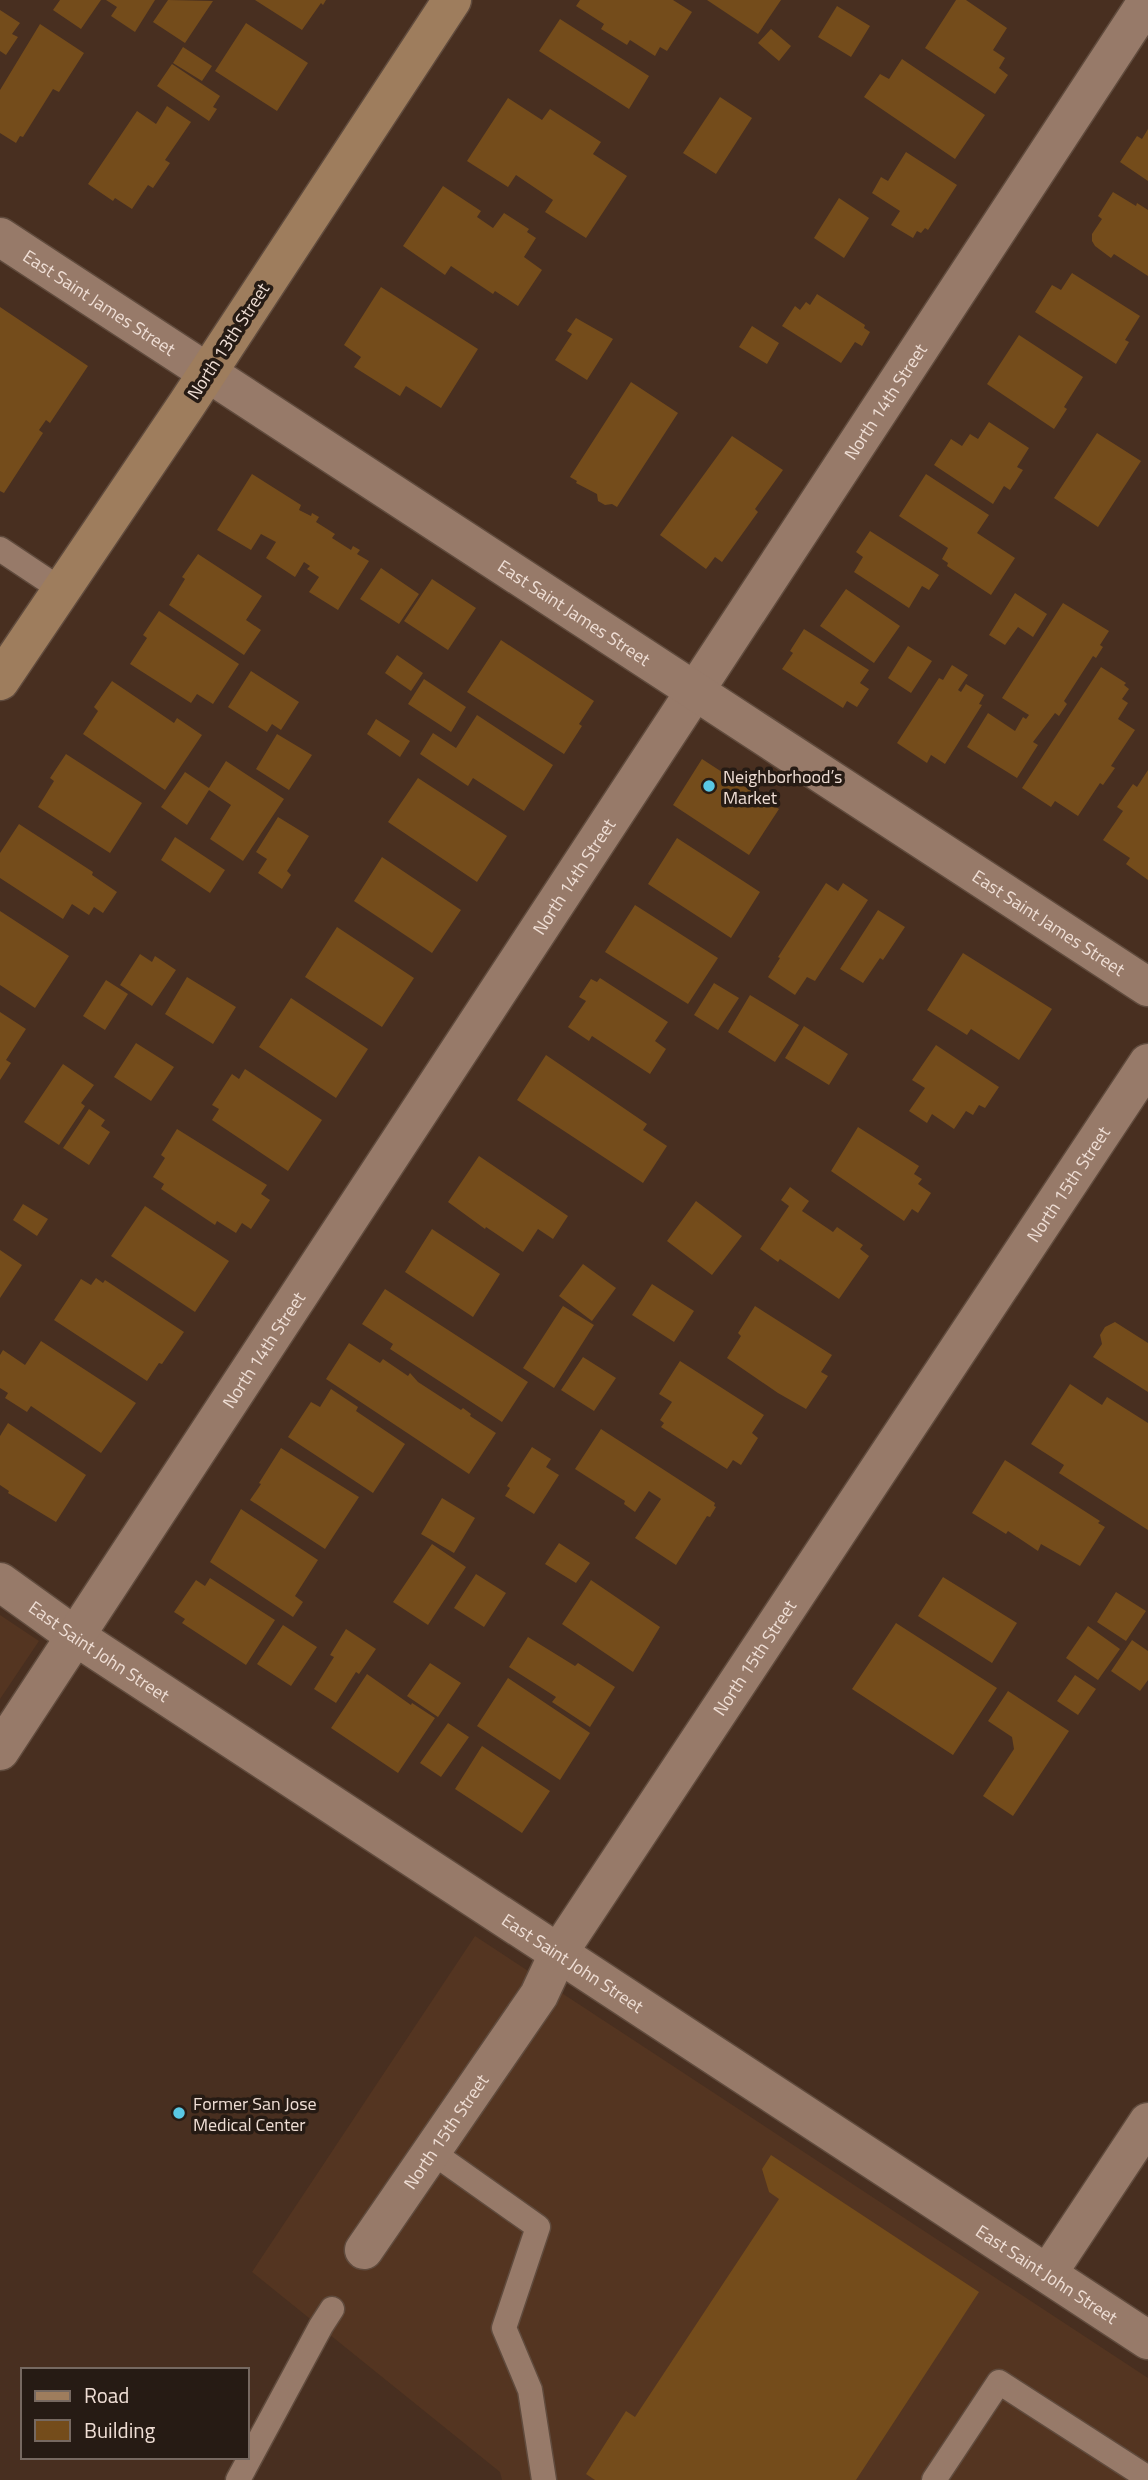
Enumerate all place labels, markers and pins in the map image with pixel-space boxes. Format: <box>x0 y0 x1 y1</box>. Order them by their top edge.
place label: Neighborhood’s Market <box>723 763 842 811</box>
marker: Neighborhood’s Market <box>701 778 717 794</box>
place label: Former San Jose Medical Center <box>193 2090 317 2138</box>
marker: Former San Jose Medical Center <box>171 2105 187 2121</box>

